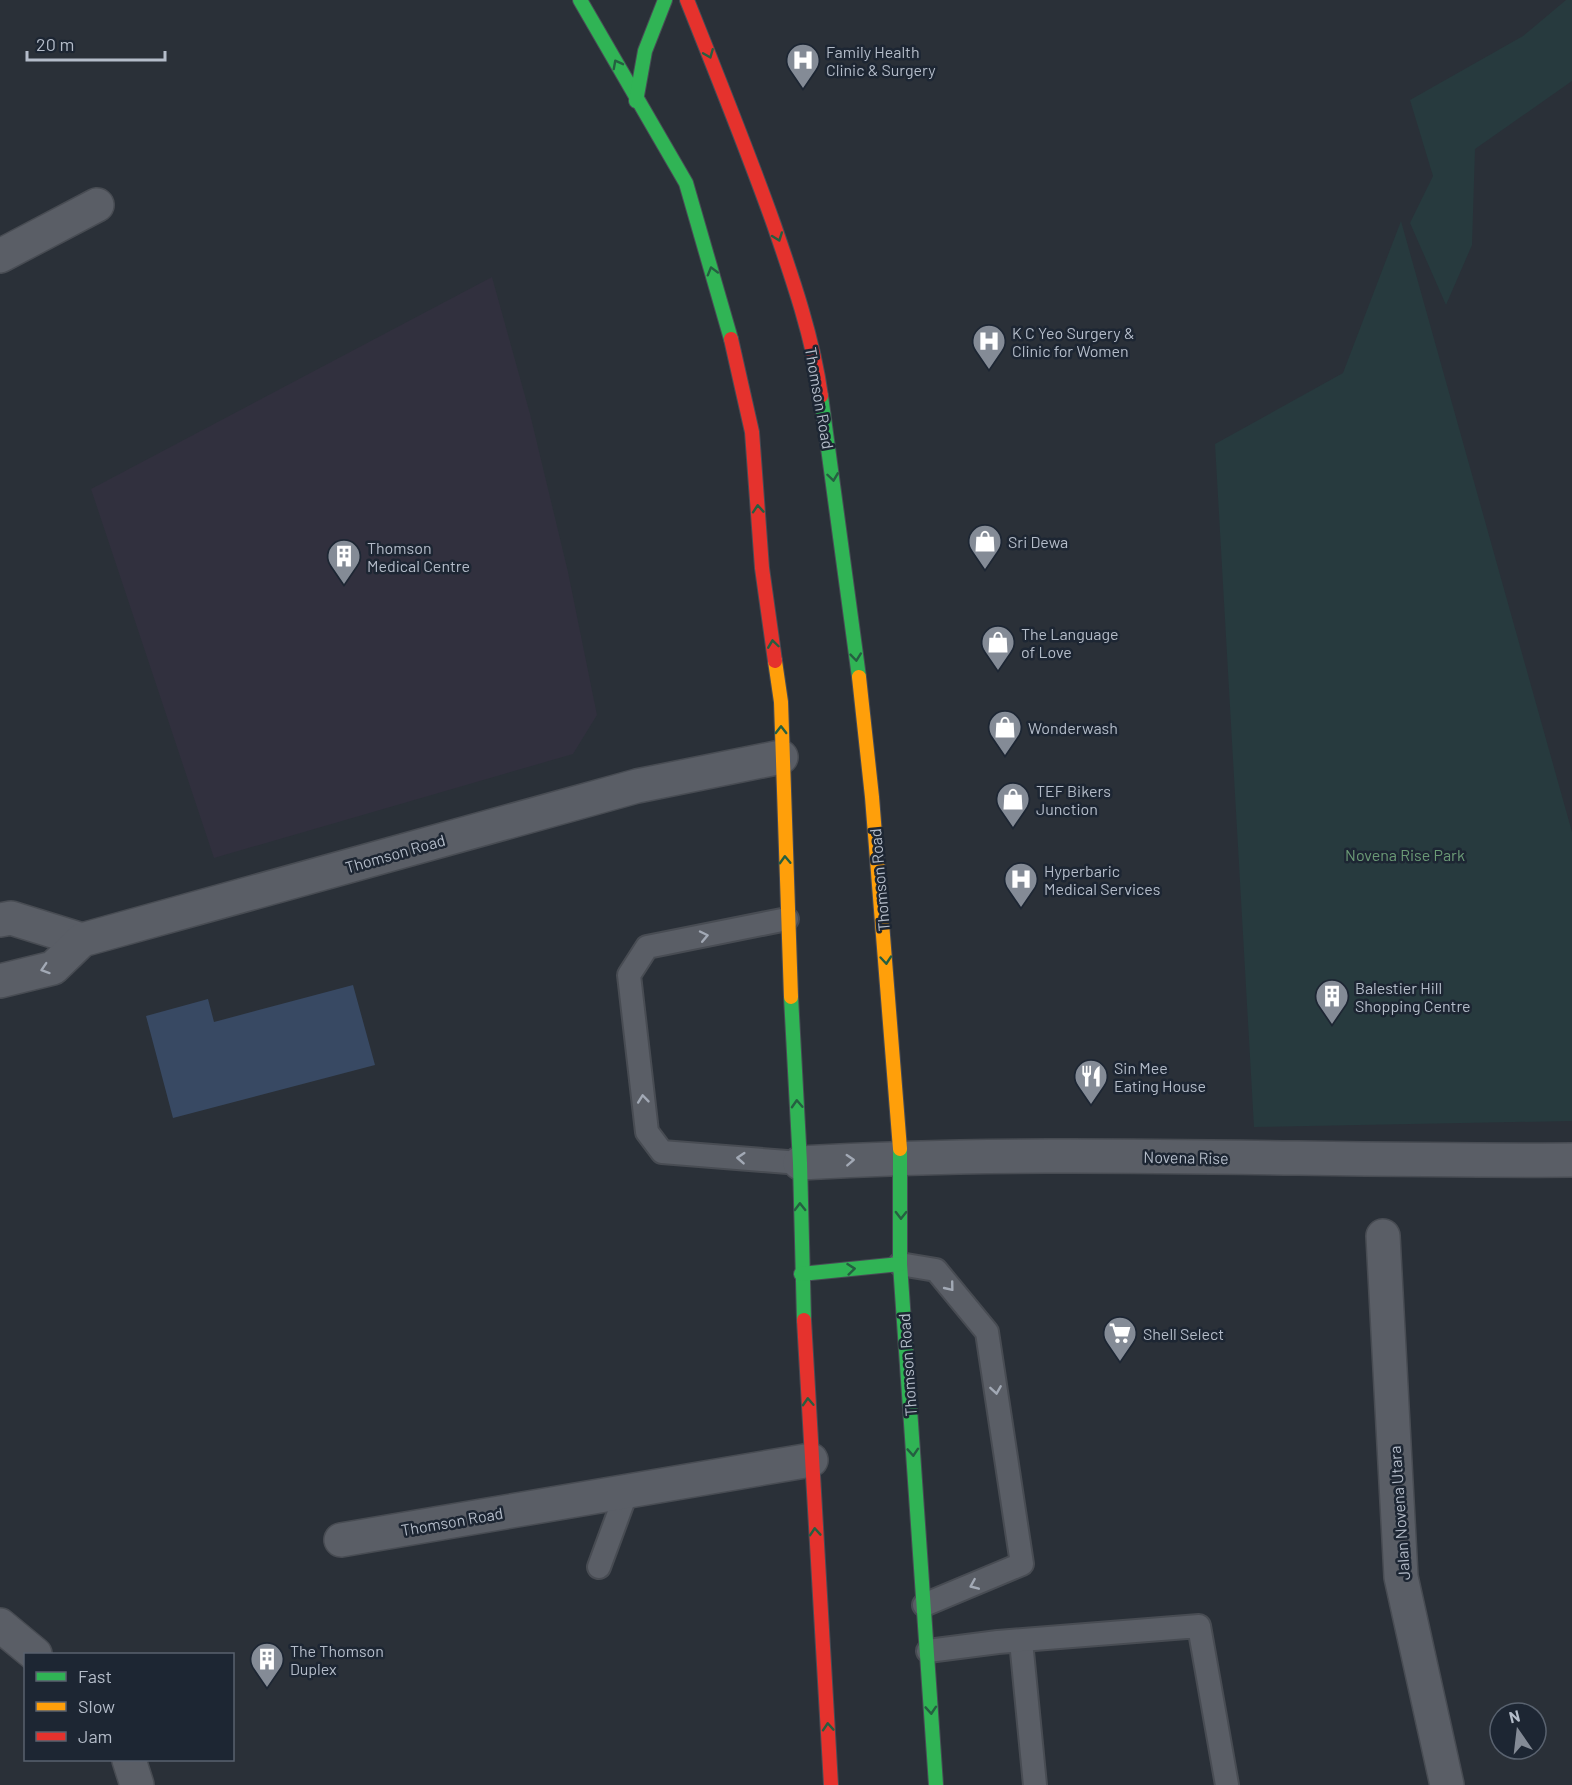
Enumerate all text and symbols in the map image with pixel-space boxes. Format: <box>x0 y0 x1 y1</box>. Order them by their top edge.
scale bar <box>27 24 165 62</box>
text: 20 m <box>36 33 74 55</box>
hospital icon: Family Health Clinic & Surgery <box>785 42 821 89</box>
place label: Family Health Clinic & Surgery <box>826 42 936 79</box>
one-way arrow <box>702 48 714 59</box>
one-way arrow <box>613 60 624 71</box>
one-way arrow <box>771 231 784 241</box>
one-way arrow <box>707 266 719 277</box>
hospital icon: K C Yeo Surgery & Clinic for Women <box>971 323 1007 370</box>
place label: K C Yeo Surgery & Clinic for Women <box>1012 323 1134 360</box>
street label: Thomson Road <box>802 346 838 450</box>
one-way arrow <box>826 472 838 481</box>
one-way arrow <box>752 505 765 514</box>
shop icon: Sri Dewa <box>967 523 1003 570</box>
place label: Sri Dewa <box>1008 532 1068 551</box>
building icon: Thomson Medical Centre <box>326 538 362 585</box>
place label: Thomson Medical Centre <box>367 538 470 575</box>
shop icon: The Language of Love <box>980 624 1016 671</box>
place label: The Language of Love <box>1021 624 1119 661</box>
one-way arrow <box>767 639 779 648</box>
one-way arrow <box>849 652 862 661</box>
shop icon: Wonderwash <box>987 709 1023 756</box>
place label: Wonderwash <box>1028 718 1118 737</box>
one-way arrow <box>775 725 787 734</box>
shop icon: TEF Bikers Junction <box>995 781 1031 828</box>
place label: TEF Bikers Junction <box>1036 781 1111 818</box>
street label: Thomson Road <box>865 828 893 932</box>
street label: Thomson Road <box>343 830 447 876</box>
park label: Novena Rise Park <box>1345 845 1465 864</box>
one-way arrow <box>779 856 791 865</box>
hospital icon: Hyperbaric Medical Services <box>1003 861 1039 908</box>
place label: Hyperbaric Medical Services <box>1044 861 1160 898</box>
one-way arrow <box>699 930 709 943</box>
one-way arrow <box>879 955 892 964</box>
one-way arrow <box>41 962 51 974</box>
building icon: Balestier Hill Shopping Centre <box>1314 978 1350 1025</box>
place label: Balestier Hill Shopping Centre <box>1355 978 1471 1015</box>
restaurant icon: Sin Mee Eating House <box>1073 1058 1109 1105</box>
place label: Sin Mee Eating House <box>1114 1058 1206 1095</box>
one-way arrow <box>638 1095 650 1104</box>
one-way arrow <box>790 1100 803 1109</box>
street label: Novena Rise <box>1143 1147 1229 1167</box>
one-way arrow <box>737 1152 746 1165</box>
one-way arrow <box>846 1153 855 1166</box>
one-way arrow <box>794 1203 806 1212</box>
one-way arrow <box>895 1211 907 1220</box>
one-way arrow <box>846 1263 855 1276</box>
one-way arrow <box>942 1280 953 1291</box>
street label: Thomson Road <box>894 1313 920 1417</box>
supermarket icon: Shell Select <box>1102 1315 1138 1362</box>
place label: Shell Select <box>1143 1324 1224 1343</box>
one-way arrow <box>989 1385 1001 1395</box>
one-way arrow <box>801 1397 814 1406</box>
street label: Jalan Novena Utara <box>1385 1445 1413 1581</box>
one-way arrow <box>907 1447 920 1456</box>
street label: Thomson Road <box>400 1503 504 1539</box>
one-way arrow <box>809 1527 822 1536</box>
one-way arrow <box>969 1578 980 1590</box>
building icon: The Thomson Duplex <box>249 1641 285 1688</box>
place label: The Thomson Duplex <box>290 1641 384 1678</box>
legend <box>24 1653 234 1761</box>
text: Fast <box>78 1665 112 1687</box>
text: Slow <box>78 1695 115 1717</box>
north arrow <box>1488 1701 1548 1761</box>
one-way arrow <box>925 1705 938 1714</box>
text: N <box>1507 1705 1522 1726</box>
one-way arrow <box>821 1722 834 1731</box>
text: Jam <box>78 1725 112 1747</box>

